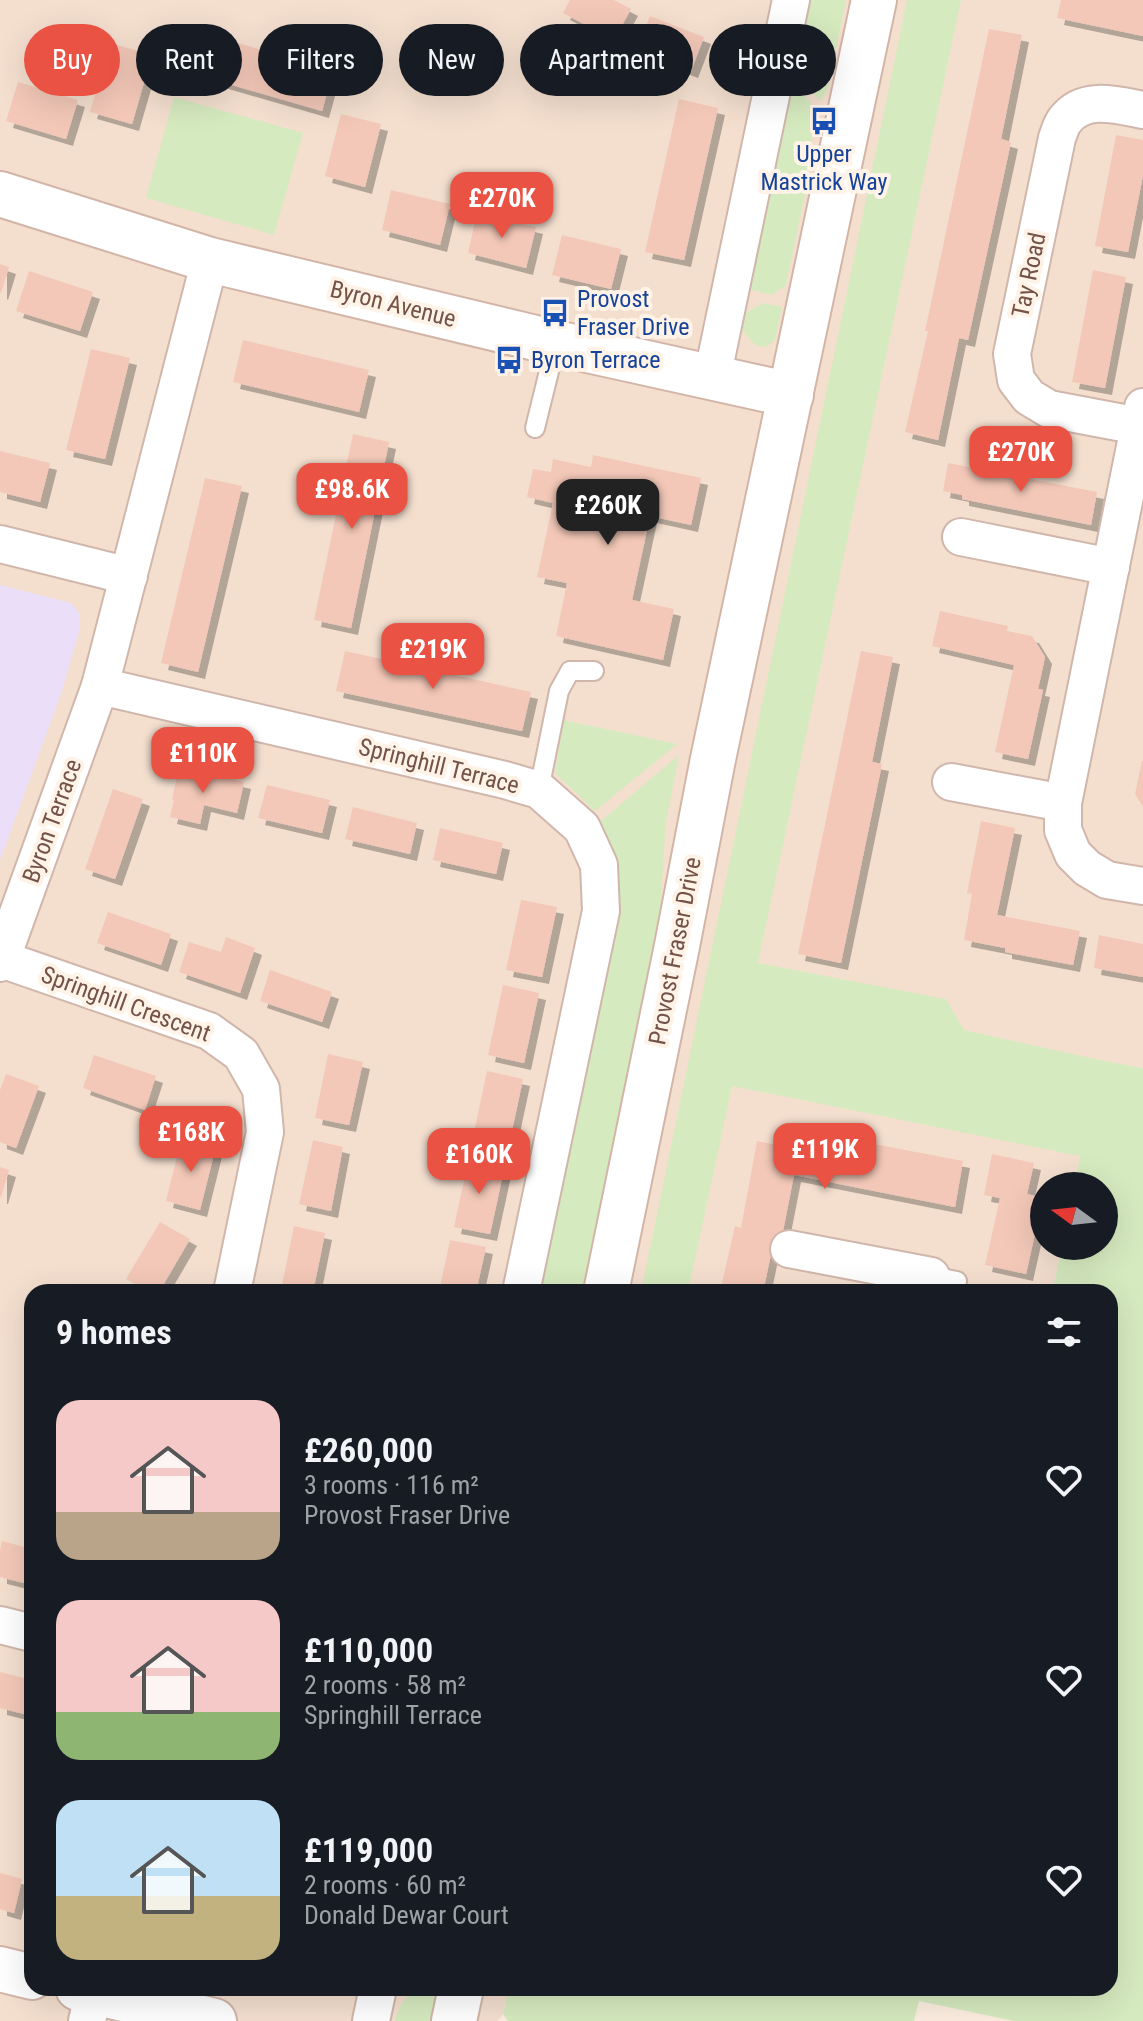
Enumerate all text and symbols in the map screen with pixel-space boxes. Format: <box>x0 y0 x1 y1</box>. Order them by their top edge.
chip: Buy <box>24 24 120 96</box>
chip: Rent <box>136 24 242 96</box>
chip: Filters <box>258 24 383 96</box>
chip: New <box>399 24 504 96</box>
chip: Apartment <box>520 24 693 96</box>
chip: House <box>709 24 836 96</box>
bus stop icon: Upper Mastrick Way <box>809 106 839 136</box>
place label: Upper Mastrick Way <box>760 140 888 196</box>
pin: £270K <box>446 172 558 240</box>
text: £270K <box>468 183 536 213</box>
street label: Tay Road <box>1006 230 1052 320</box>
street label: Byron Avenue <box>327 275 459 333</box>
place label: Provost Fraser Drive <box>577 285 689 341</box>
bus stop icon: Provost Fraser Drive <box>540 298 570 328</box>
bus stop icon: Byron Terrace <box>494 345 524 375</box>
place label: Byron Terrace <box>531 346 660 374</box>
pin: £270K <box>965 426 1077 494</box>
text: £270K <box>987 437 1055 467</box>
pin: £98.6K <box>287 463 417 531</box>
text: £98.6K <box>315 474 389 504</box>
pin: £260K <box>552 479 664 547</box>
text: £260K <box>574 490 642 520</box>
pin: £219K <box>377 623 489 691</box>
text: £219K <box>399 634 467 664</box>
pin: £110K <box>147 727 259 795</box>
street label: Springhill Terrace <box>356 733 522 799</box>
text: £110K <box>169 738 237 768</box>
street label: Byron Terrace <box>17 755 87 887</box>
street label: Provost Fraser Drive <box>643 855 707 1047</box>
street label: Springhill Crescent <box>38 960 214 1048</box>
pin: £168K <box>135 1106 247 1174</box>
text: £168K <box>157 1117 225 1147</box>
pin: £119K <box>769 1123 881 1191</box>
pin: £160K <box>423 1128 535 1196</box>
text: £119K <box>791 1134 859 1164</box>
text: £160K <box>445 1139 513 1169</box>
north arrow <box>1030 1172 1118 1260</box>
map controls <box>1030 1172 1118 1260</box>
icon: filters <box>1042 1310 1086 1354</box>
text: 9 homes <box>56 1312 172 1352</box>
text: £260,000 <box>304 1430 433 1470</box>
icon: home <box>120 1432 216 1528</box>
icon: heart <box>1042 1458 1086 1502</box>
text: 3 rooms · 116 m² <box>304 1470 479 1500</box>
text: Provost Fraser Drive <box>304 1500 510 1530</box>
text: £110,000 <box>304 1630 433 1670</box>
icon: home <box>120 1632 216 1728</box>
icon: heart <box>1042 1658 1086 1702</box>
text: 2 rooms · 58 m² <box>304 1670 466 1700</box>
text: Springhill Terrace <box>304 1700 482 1730</box>
text: £119,000 <box>304 1830 433 1870</box>
icon: home <box>120 1832 216 1928</box>
icon: heart <box>1042 1858 1086 1902</box>
text: 2 rooms · 60 m² <box>304 1870 466 1900</box>
text: Donald Dewar Court <box>304 1900 509 1930</box>

